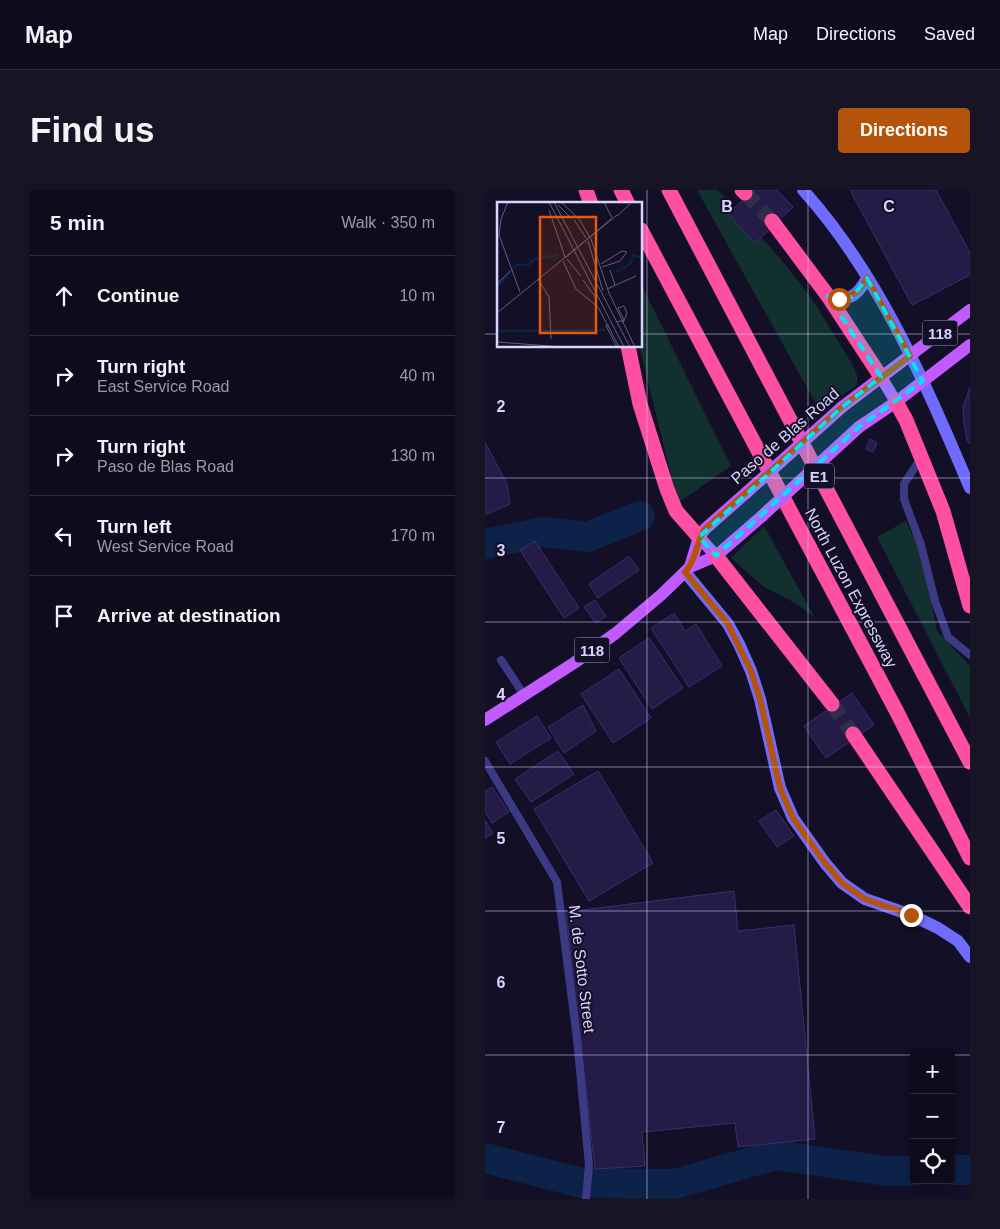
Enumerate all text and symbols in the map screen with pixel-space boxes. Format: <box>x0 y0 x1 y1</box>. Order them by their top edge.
text: Map <box>25 21 73 48</box>
text: Map <box>753 24 788 44</box>
text: Directions <box>816 24 896 44</box>
text: Saved <box>924 24 975 44</box>
button: Directions <box>838 108 970 153</box>
text: Find us <box>30 110 154 149</box>
text: B <box>721 198 733 215</box>
text: C <box>883 198 895 215</box>
inset map <box>497 202 643 348</box>
text: 5 min <box>50 211 105 234</box>
text: Walk · 350 m <box>341 214 435 231</box>
icon: ahead <box>50 282 78 310</box>
text: Continue <box>97 285 179 306</box>
text: 10 m <box>399 287 435 304</box>
route start <box>828 288 851 311</box>
road number: 118 <box>923 320 957 346</box>
text: Turn right <box>97 356 185 377</box>
icon: right <box>50 362 78 390</box>
text: 40 m <box>399 367 435 384</box>
text: East Service Road <box>97 378 230 395</box>
street label: Paso de Blas Road <box>728 385 842 487</box>
text: 2 <box>497 398 506 415</box>
text: Turn right <box>97 436 185 457</box>
icon: right <box>50 442 78 470</box>
text: 130 m <box>391 447 435 464</box>
text: Paso de Blas Road <box>97 458 234 475</box>
road number: E1 <box>804 464 834 488</box>
street label: North Luzon Expressway <box>802 505 900 671</box>
text: Turn left <box>97 516 172 537</box>
icon: left <box>50 522 78 550</box>
text: 170 m <box>391 527 435 544</box>
text: West Service Road <box>97 538 234 555</box>
text: 3 <box>497 542 506 559</box>
icon: arrive <box>50 602 78 630</box>
text: Arrive at destination <box>97 605 281 626</box>
road number: 118 <box>575 638 609 662</box>
text: 4 <box>497 686 506 703</box>
text: 5 <box>497 830 506 847</box>
street label: M. de Sotto Street <box>566 904 598 1035</box>
route end <box>900 904 923 927</box>
text: 6 <box>497 974 506 991</box>
map controls <box>910 1049 955 1184</box>
button: + <box>910 1049 955 1094</box>
button: − <box>910 1094 955 1139</box>
text: 7 <box>497 1119 506 1136</box>
button: locate <box>910 1139 955 1184</box>

